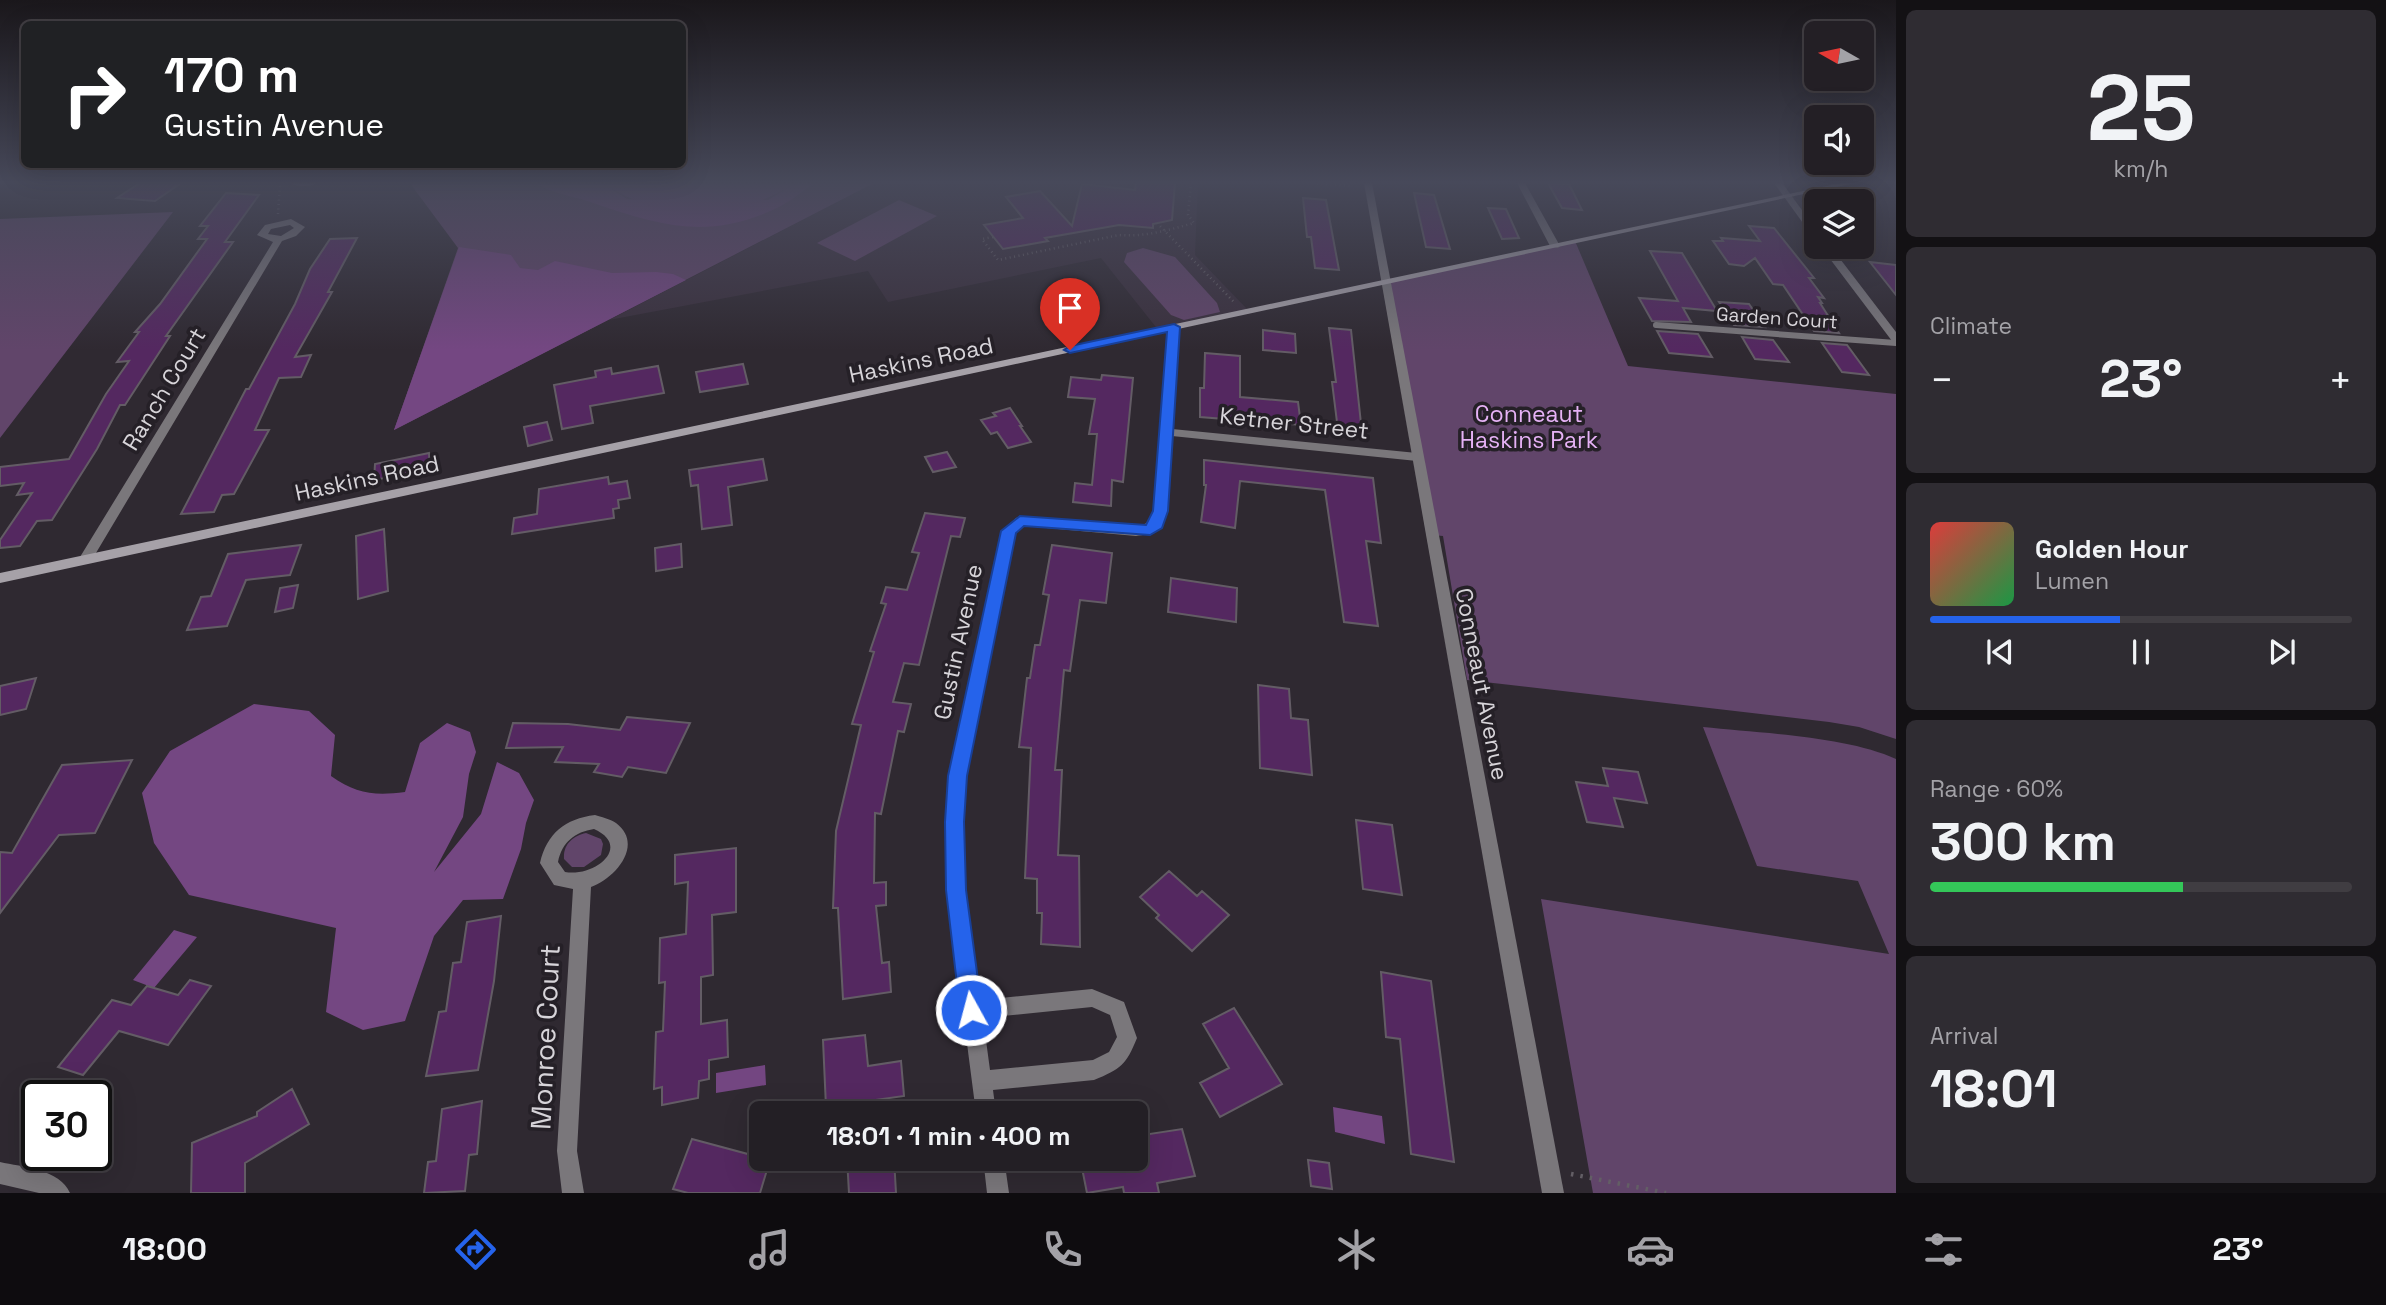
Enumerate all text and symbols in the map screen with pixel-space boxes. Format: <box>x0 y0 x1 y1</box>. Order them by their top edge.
north arrow <box>1804 21 1874 91</box>
map controls <box>1804 21 1874 259</box>
text: 170 m <box>164 44 299 106</box>
icon: right <box>49 49 140 140</box>
text: 25 <box>2087 50 2195 167</box>
text: Gustin Avenue <box>164 105 384 145</box>
button: sound <box>1804 105 1874 175</box>
text: km/h <box>2114 154 2168 184</box>
button: layers <box>1804 189 1874 259</box>
pin <box>1040 278 1100 350</box>
icon: arrive <box>1051 289 1089 327</box>
street label: Garden Court <box>1715 301 1839 335</box>
text: Climate <box>1930 311 2012 341</box>
street label: Ranch Court <box>116 322 212 456</box>
street label: Haskins Road <box>846 330 996 390</box>
text: 23° <box>2100 346 2183 412</box>
text: − <box>1930 356 1954 404</box>
text: + <box>2328 356 2352 404</box>
park label: Conneaut Haskins Park <box>1460 399 1598 455</box>
street label: Ketner Street <box>1218 400 1370 446</box>
street label: Haskins Road <box>292 448 442 508</box>
text: Golden Hour <box>2035 532 2189 566</box>
street label: Gustin Avenue <box>927 561 989 723</box>
text: Lumen <box>2035 566 2109 596</box>
street label: Conneaut Avenue <box>1449 585 1515 783</box>
icon: previous <box>1981 633 2019 671</box>
icon: pause <box>2122 633 2160 671</box>
icon: next <box>2263 633 2301 671</box>
text: Range · 60% <box>1930 774 2063 804</box>
text: 300 km <box>1930 809 2116 875</box>
street label: Monroe Court <box>522 943 568 1131</box>
position arrow <box>934 973 1008 1047</box>
text: Arrival <box>1930 1021 1998 1051</box>
text: 18:01 <box>1930 1056 2057 1122</box>
speed limit sign: 30 <box>21 1080 112 1171</box>
text: 18:01 · 1 min · 400 m <box>827 1119 1070 1153</box>
icon: directions <box>451 1225 500 1274</box>
icon: music <box>745 1225 794 1274</box>
icon: phone <box>1038 1225 1087 1274</box>
icon: climate <box>1332 1225 1381 1274</box>
icon: car <box>1626 1225 1675 1274</box>
icon: filters <box>1919 1225 1968 1274</box>
text: 18:00 <box>122 1229 207 1269</box>
text: 23° <box>2213 1229 2264 1269</box>

